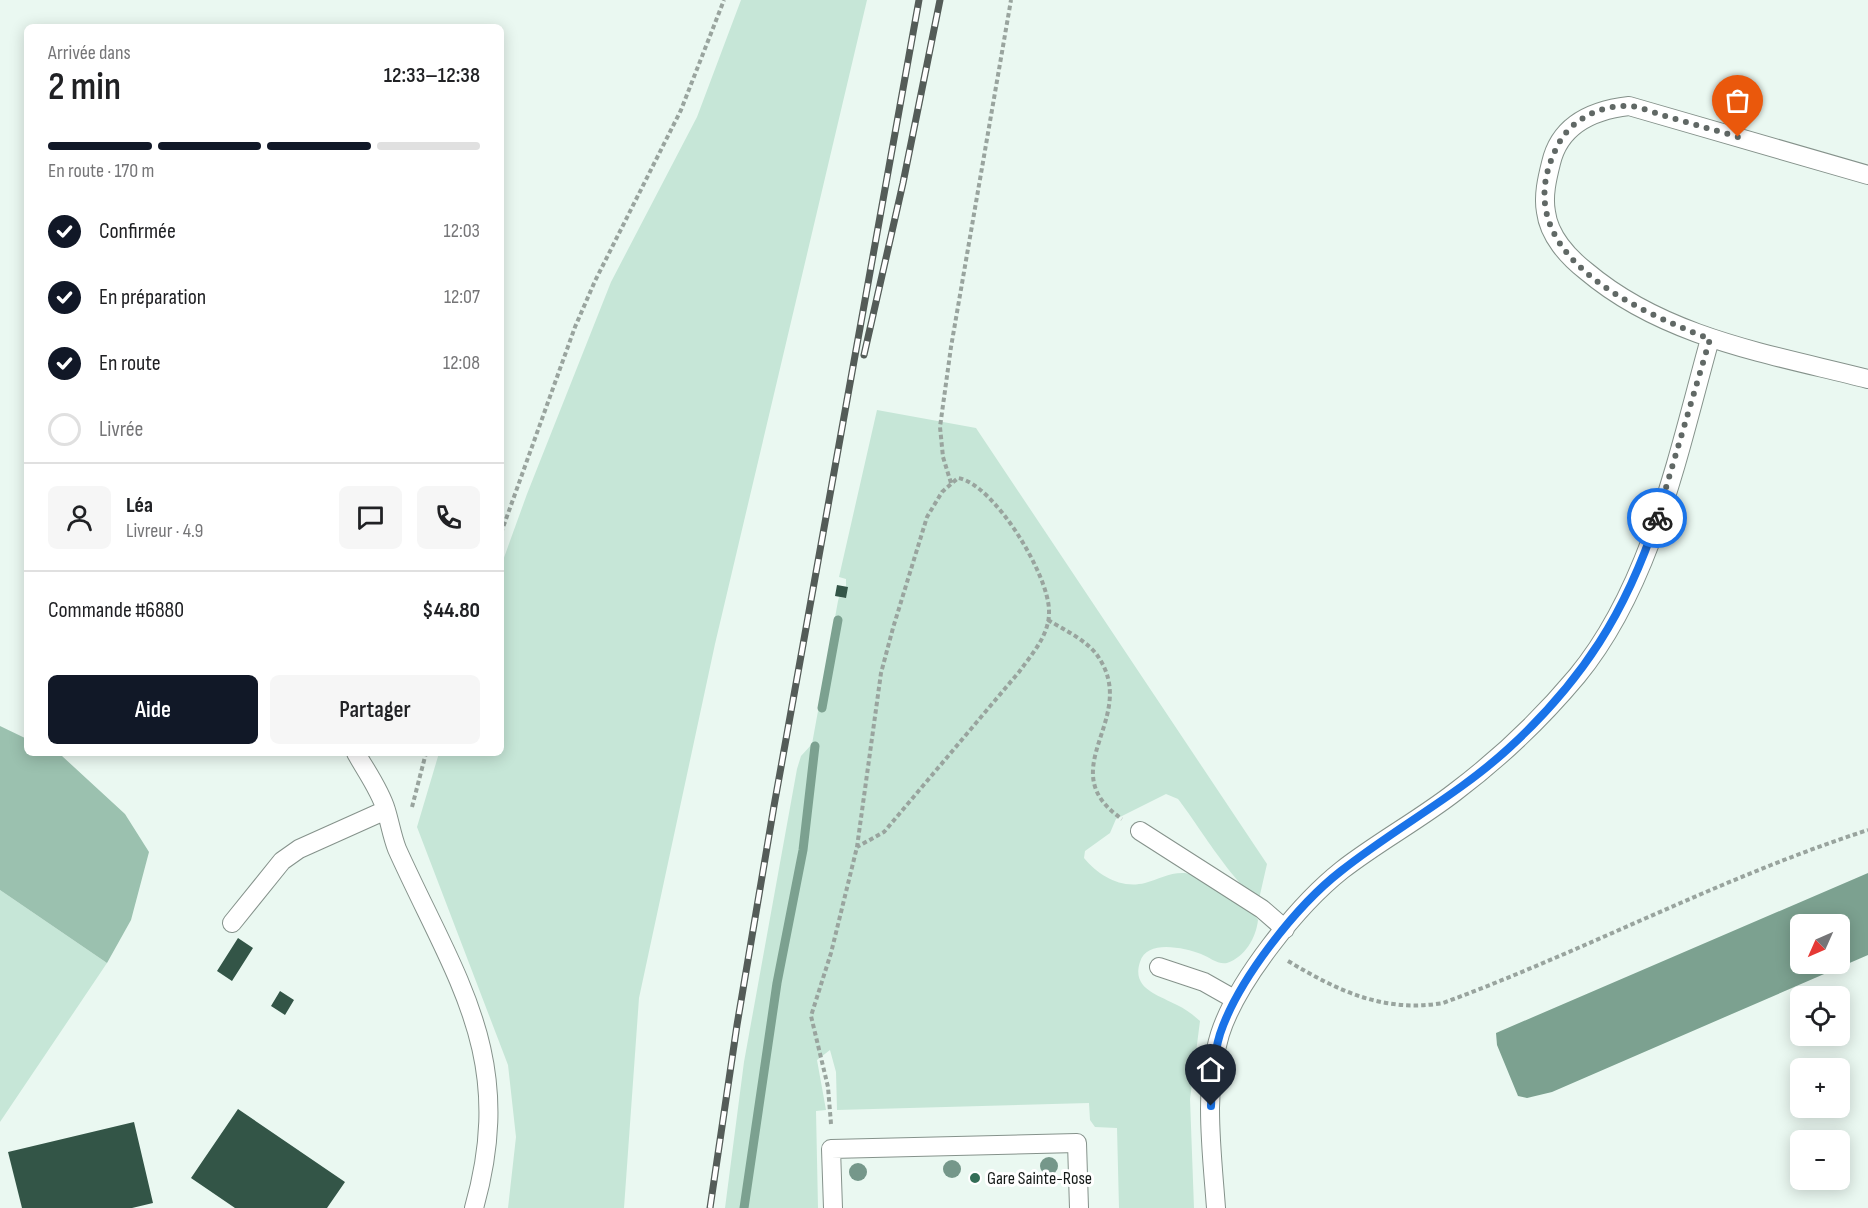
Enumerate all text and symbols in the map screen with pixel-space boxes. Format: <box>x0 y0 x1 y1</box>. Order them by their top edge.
text: Arrivée dans <box>48 41 131 65</box>
text: 12:33–12:38 <box>384 62 480 89</box>
text: 2 min <box>48 64 121 111</box>
pin <box>1712 75 1763 137</box>
icon: bag <box>1721 84 1754 117</box>
text: En route · 170 m <box>48 159 154 183</box>
icon: check <box>48 215 81 248</box>
text: Confirmée <box>99 218 176 245</box>
text: 12:03 <box>443 219 480 243</box>
icon: check <box>48 281 81 314</box>
text: En préparation <box>99 284 206 311</box>
text: 12:07 <box>444 285 480 309</box>
icon: check <box>48 347 81 380</box>
text: En route <box>99 350 161 377</box>
text: 12:08 <box>443 351 480 375</box>
text: Livrée <box>99 416 143 443</box>
button: person <box>48 486 111 549</box>
button: chat <box>339 486 402 549</box>
button: phone <box>417 486 480 549</box>
courier <box>1627 488 1687 548</box>
text: Léa <box>126 492 153 519</box>
icon: bike <box>1641 502 1674 535</box>
text: Livreur · 4.9 <box>126 519 203 543</box>
text: Commande #6880 <box>48 597 184 624</box>
text: $44.80 <box>422 597 480 624</box>
button: Aide <box>48 675 258 744</box>
button: Partager <box>270 675 480 744</box>
north arrow <box>1790 914 1850 974</box>
map controls <box>1790 914 1850 1190</box>
button: locate <box>1790 986 1850 1046</box>
pin <box>1185 1044 1236 1106</box>
icon: home <box>1194 1053 1227 1086</box>
button: + <box>1790 1058 1850 1118</box>
button: − <box>1790 1130 1850 1190</box>
place label: Gare Sainte-Rose <box>987 1168 1092 1189</box>
marker: Gare Sainte-Rose <box>968 1171 982 1185</box>

